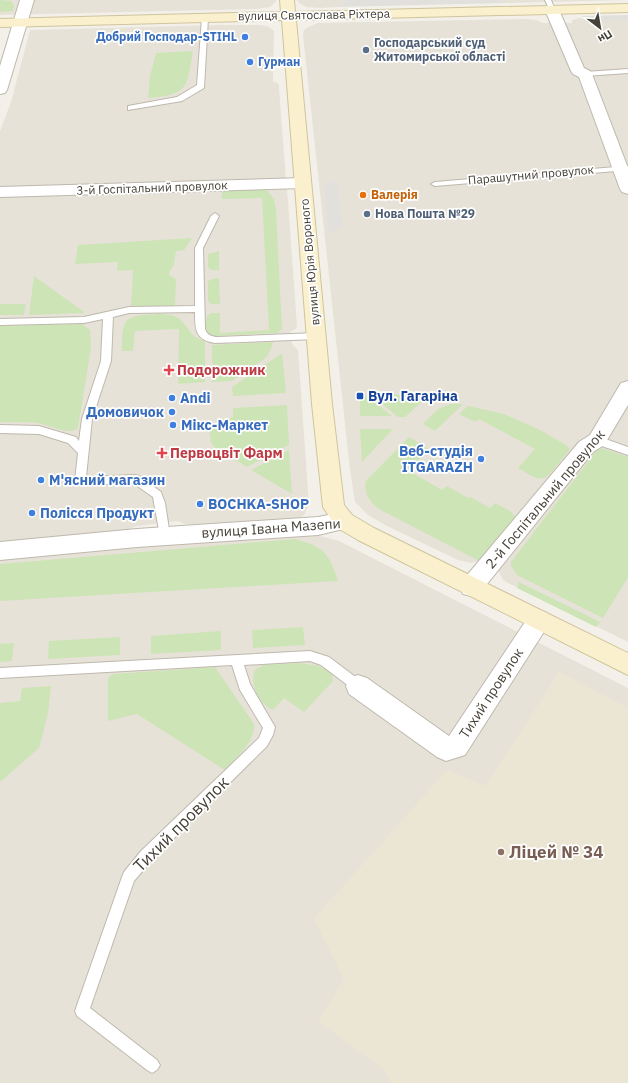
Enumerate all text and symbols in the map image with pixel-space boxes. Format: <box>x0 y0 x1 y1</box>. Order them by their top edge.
street label: вулиця Святослава Ріхтера <box>238 6 391 23</box>
north arrow <box>580 8 620 48</box>
text: Пн <box>595 27 615 46</box>
place label: Добрий Господар-STIHL <box>96 29 237 44</box>
marker: Добрий Господар-STIHL <box>240 32 250 42</box>
place label: Господарський суд Житомирської області <box>374 35 506 64</box>
marker: Господарський суд Житомирської області <box>361 45 371 55</box>
place label: Гурман <box>258 54 300 69</box>
marker: Гурман <box>245 57 255 67</box>
street label: Парашутний провулок <box>467 161 595 187</box>
street label: 3-й Госпітальний провулок <box>76 177 228 198</box>
place label: Валерія <box>371 187 418 202</box>
marker: Валерія <box>358 190 368 200</box>
street label: вулиця Юрія Вороного <box>296 198 323 326</box>
place label: Нова Пошта №29 <box>375 206 475 221</box>
marker: Нова Пошта №29 <box>362 209 372 219</box>
place label: Подорожник <box>177 361 266 379</box>
marker: Подорожник <box>164 365 174 375</box>
place label: Вул. Гагаріна <box>368 387 458 405</box>
place label: Andi <box>180 389 210 407</box>
marker: Вул. Гагаріна <box>355 391 365 401</box>
marker: Andi <box>167 393 177 403</box>
place label: Домовичок <box>86 403 164 421</box>
marker: Домовичок <box>167 407 177 417</box>
place label: Мікс-Маркет <box>181 416 268 434</box>
marker: Мікс-Маркет <box>168 420 178 430</box>
street label: 2-й Госпітальний провулок <box>481 425 609 572</box>
place label: Веб-студія ITGARAZH <box>399 442 473 476</box>
place label: Первоцвіт Фарм <box>170 444 283 462</box>
marker: Первоцвіт Фарм <box>157 448 167 458</box>
marker: Веб-студія ITGARAZH <box>476 454 486 464</box>
place label: М'ясний магазин <box>49 471 165 489</box>
marker: М'ясний магазин <box>36 475 46 485</box>
place label: BOCHKA-SHOP <box>208 495 309 513</box>
marker: BOCHKA-SHOP <box>195 499 205 509</box>
place label: Полісся Продукт <box>40 504 154 522</box>
marker: Полісся Продукт <box>27 508 37 518</box>
street label: вулиця Івана Мазепи <box>201 514 341 542</box>
street label: Тихий провулок <box>455 644 527 742</box>
street label: Тихий провулок <box>128 771 234 877</box>
place label: Ліцей № 34 <box>509 841 604 863</box>
marker: Ліцей № 34 <box>496 847 506 857</box>

